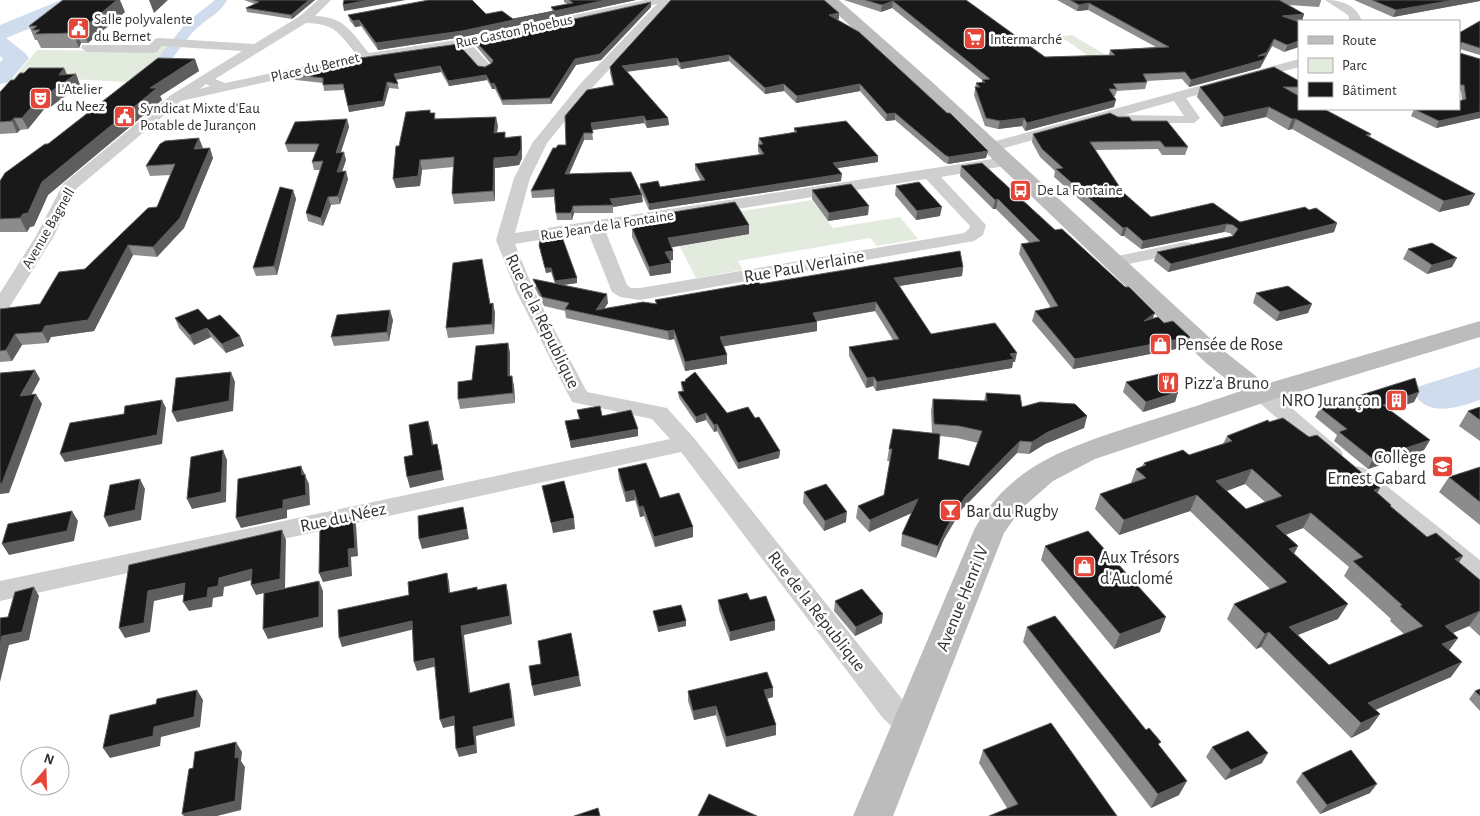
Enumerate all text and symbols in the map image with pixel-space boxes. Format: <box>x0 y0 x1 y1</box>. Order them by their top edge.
place label: Salle polyvalente du Bernet <box>94 12 193 44</box>
street label: Rue Gaston Phoebus <box>454 12 574 51</box>
public building icon: Salle polyvalente du Bernet <box>66 16 90 40</box>
legend <box>1298 20 1460 110</box>
supermarket icon: Intermarché <box>962 27 986 51</box>
place label: Intermarché <box>990 32 1062 47</box>
text: Route <box>1342 33 1376 48</box>
street label: Place du Bernet <box>269 50 361 85</box>
text: Parc <box>1342 58 1367 73</box>
place label: L'Atelier du Neez <box>57 82 105 114</box>
text: Bâtiment <box>1342 83 1397 98</box>
theatre icon: L'Atelier du Neez <box>29 86 53 110</box>
place label: Syndicat Mixte d'Eau Potable de Jurançon <box>140 101 260 133</box>
public building icon: Syndicat Mixte d'Eau Potable de Jurançon <box>112 105 136 129</box>
bus stop icon: De La Fontaine <box>1009 178 1033 202</box>
place label: De La Fontaine <box>1037 183 1123 198</box>
street label: Avenue Bagnell <box>19 185 78 271</box>
street label: Rue Jean de la Fontaine <box>539 208 675 243</box>
street label: Rue Paul Verlaine <box>743 248 866 286</box>
street label: Rue de la République <box>502 251 582 391</box>
shop icon: Pensée de Rose <box>1149 332 1173 356</box>
place label: Pensée de Rose <box>1177 336 1283 354</box>
restaurant icon: Pizz'a Bruno <box>1156 371 1180 395</box>
place label: Pizz'a Bruno <box>1184 375 1269 393</box>
building icon: NRO Jurançon <box>1384 388 1408 412</box>
place label: NRO Jurançon <box>1281 392 1380 410</box>
place label: Collège Ernest Gabard <box>1327 449 1426 488</box>
school or university icon: Collège Ernest Gabard <box>1430 455 1454 479</box>
bar icon: Bar du Rugby <box>938 499 962 523</box>
street label: Rue du Néez <box>299 500 388 536</box>
place label: Bar du Rugby <box>966 503 1059 521</box>
street label: Avenue Henri IV <box>933 542 993 654</box>
street label: Rue de la République <box>764 548 869 675</box>
place label: Aux Trésors d'Auclomé <box>1100 549 1180 588</box>
shop icon: Aux Trésors d'Auclomé <box>1072 555 1096 579</box>
north arrow <box>20 746 70 796</box>
text: N <box>42 751 56 768</box>

